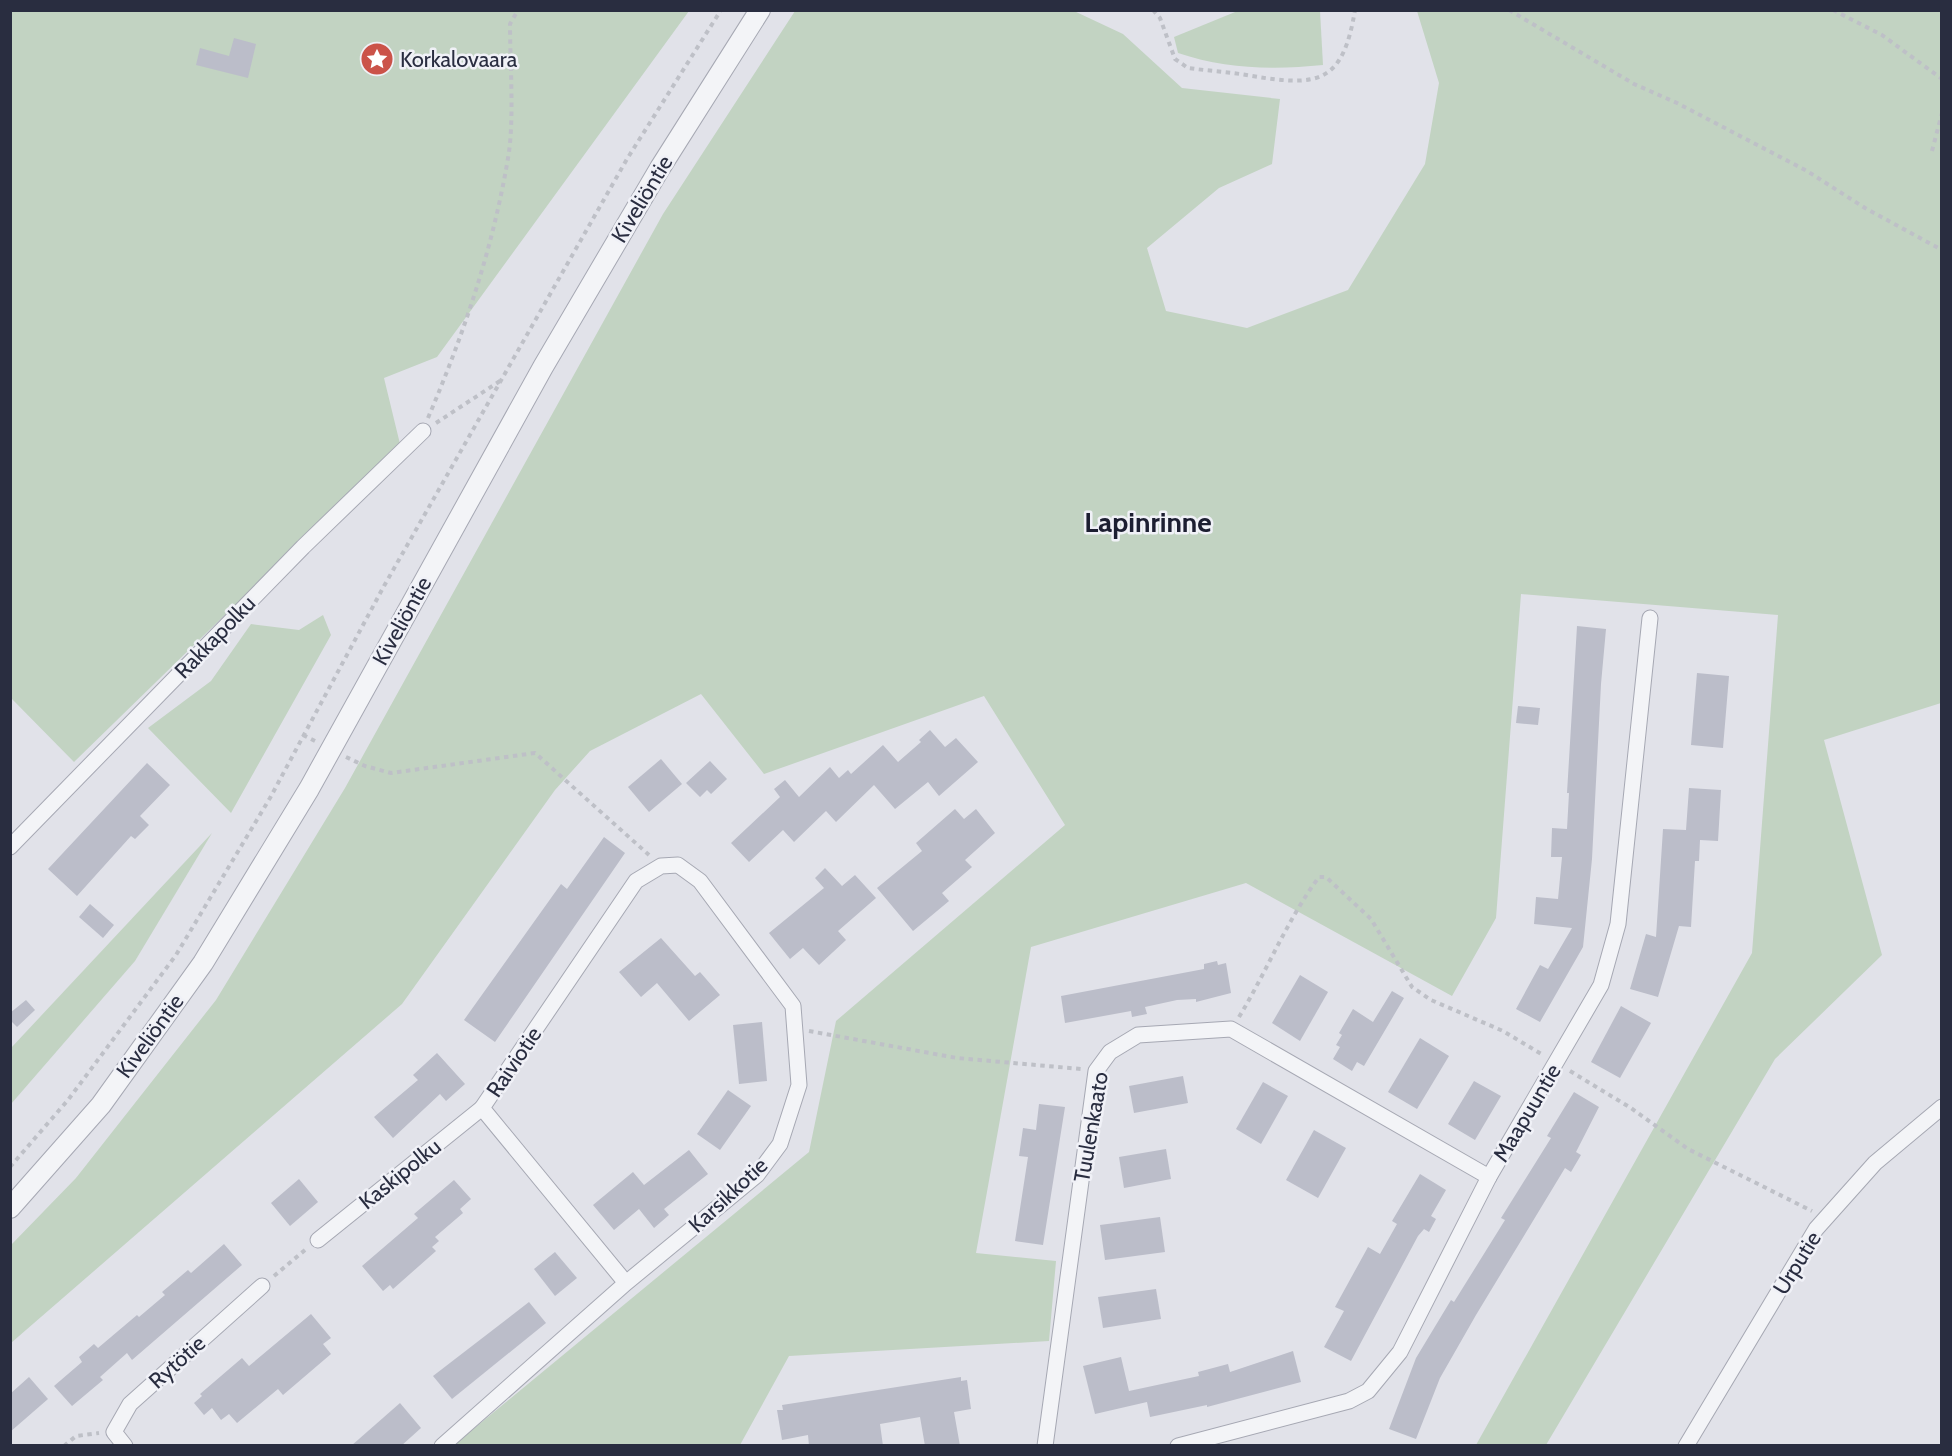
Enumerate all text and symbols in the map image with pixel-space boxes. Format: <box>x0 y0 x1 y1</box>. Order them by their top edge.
place icon: Korkalovaara <box>359 41 395 77</box>
place label: Korkalovaara <box>400 46 518 73</box>
street label: Kiveliöntie <box>605 150 679 248</box>
district label: Lapinrinne <box>1084 505 1212 539</box>
street label: Kiveliöntie <box>367 572 437 670</box>
street label: Rakkapolku <box>169 590 261 684</box>
street label: Kiveliöntie <box>111 989 189 1083</box>
street label: Raiviotie <box>481 1022 547 1102</box>
street label: Maapuuntie <box>1487 1059 1567 1167</box>
street label: Tuulenkaato <box>1068 1070 1114 1184</box>
street label: Kaskipolku <box>354 1133 446 1215</box>
street label: Karsikkotie <box>683 1152 773 1238</box>
street label: Urputie <box>1767 1226 1827 1300</box>
street label: Rytötie <box>143 1330 211 1394</box>

